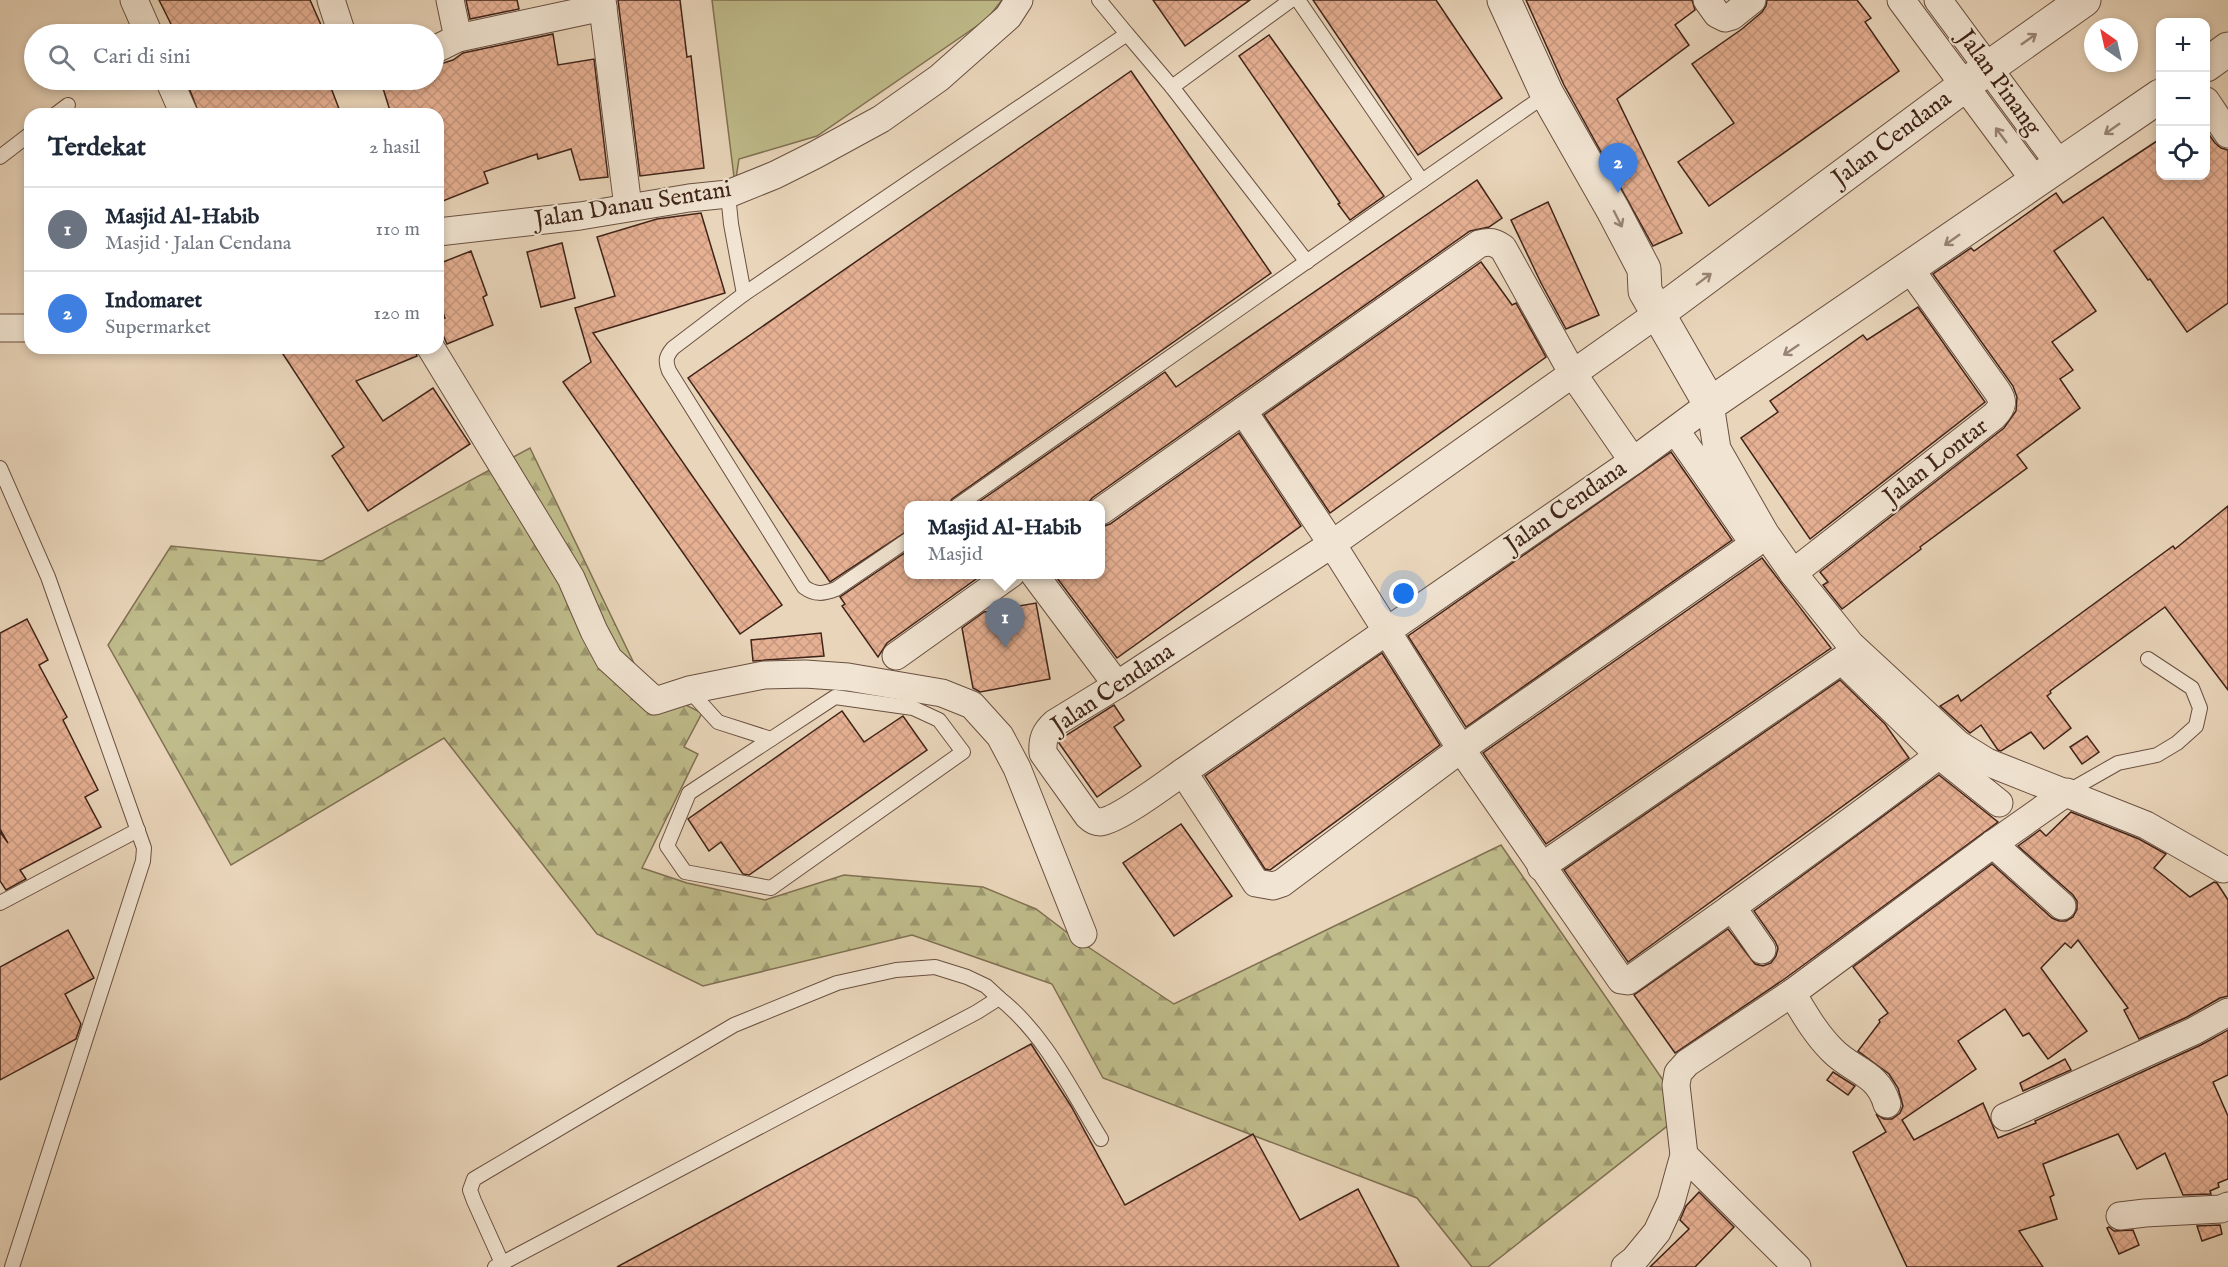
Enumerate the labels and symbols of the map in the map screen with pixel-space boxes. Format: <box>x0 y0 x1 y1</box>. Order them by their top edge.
north arrow <box>2084 18 2138 72</box>
street label: Jalan Pinang <box>1948 21 2048 143</box>
one-way arrow <box>2020 33 2036 45</box>
street label: Jalan Cendana <box>1824 84 1958 196</box>
one-way arrow <box>2105 123 2121 135</box>
one-way arrow <box>1995 127 2008 143</box>
pin: 2 <box>1598 144 1638 193</box>
street label: Jalan Danau Sentani <box>529 174 734 236</box>
one-way arrow <box>1613 210 1624 228</box>
one-way arrow <box>1944 234 1961 246</box>
one-way arrow <box>1696 273 1712 285</box>
one-way arrow <box>1783 344 1799 356</box>
street label: Jalan Lontar <box>1875 411 1995 514</box>
street label: Jalan Cendana <box>1497 453 1633 562</box>
your location <box>1389 579 1418 608</box>
pin: 1 <box>986 598 1024 648</box>
street label: Jalan Cendana <box>1043 636 1181 743</box>

